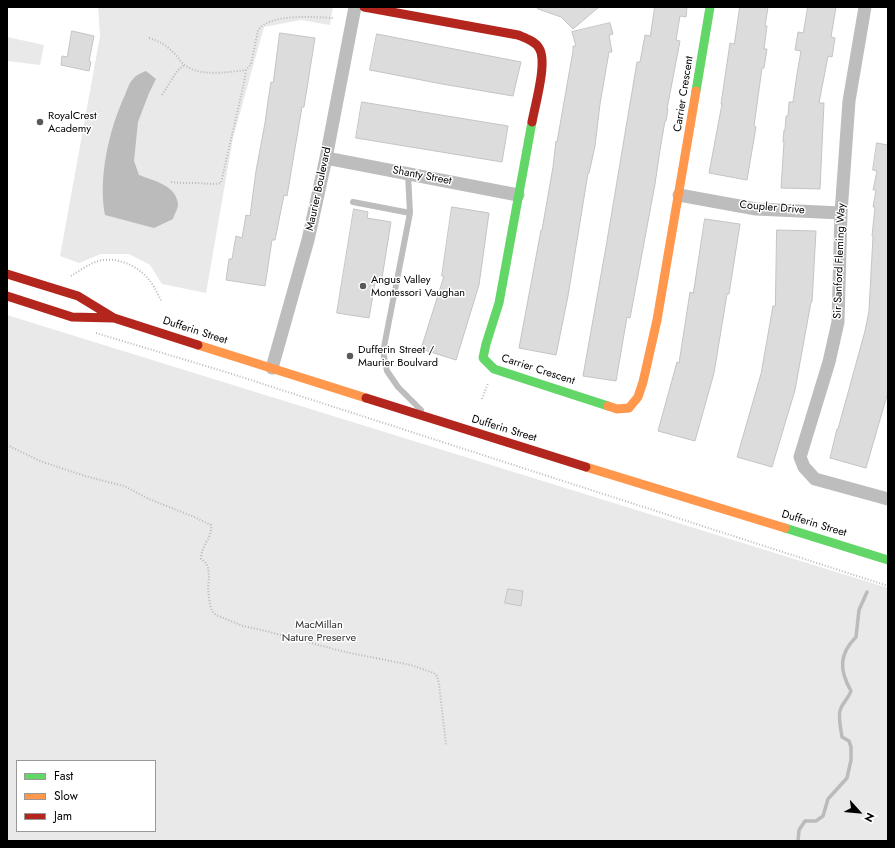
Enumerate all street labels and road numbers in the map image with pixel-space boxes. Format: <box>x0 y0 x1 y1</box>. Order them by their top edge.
street label: Carrier Crescent <box>671 55 697 133</box>
street label: Maurier Boulevard <box>304 146 334 232</box>
street label: Shanty Street <box>391 164 453 188</box>
street label: Coupler Drive <box>739 199 805 217</box>
street label: Sir Sanford Fleming Way <box>831 203 849 319</box>
street label: Dufferin Street <box>161 314 229 348</box>
street label: Carrier Crescent <box>500 352 576 388</box>
street label: Dufferin Street <box>470 413 538 445</box>
street label: Dufferin Street <box>780 508 848 540</box>

